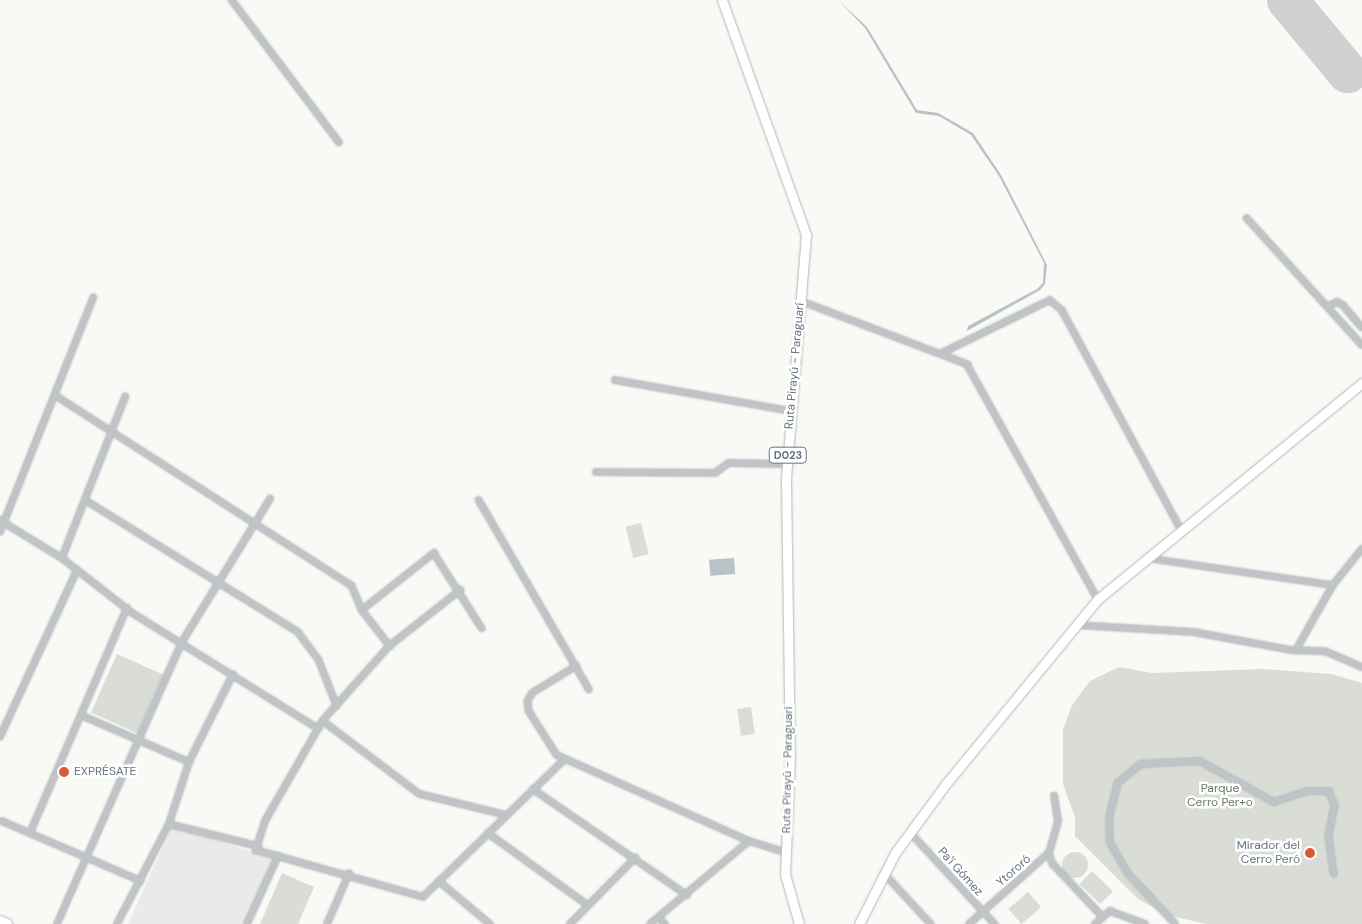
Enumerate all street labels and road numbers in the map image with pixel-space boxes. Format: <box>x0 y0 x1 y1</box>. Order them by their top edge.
street label: Ruta Pirayú - Paraguarí <box>782 302 808 430</box>
road number: D023 <box>768 446 808 464</box>
street label: Ruta Pirayú - Paraguarí <box>780 706 796 834</box>
street label: Pa'í Gómez <box>935 845 985 899</box>
street label: Ytororó <box>994 852 1034 890</box>

